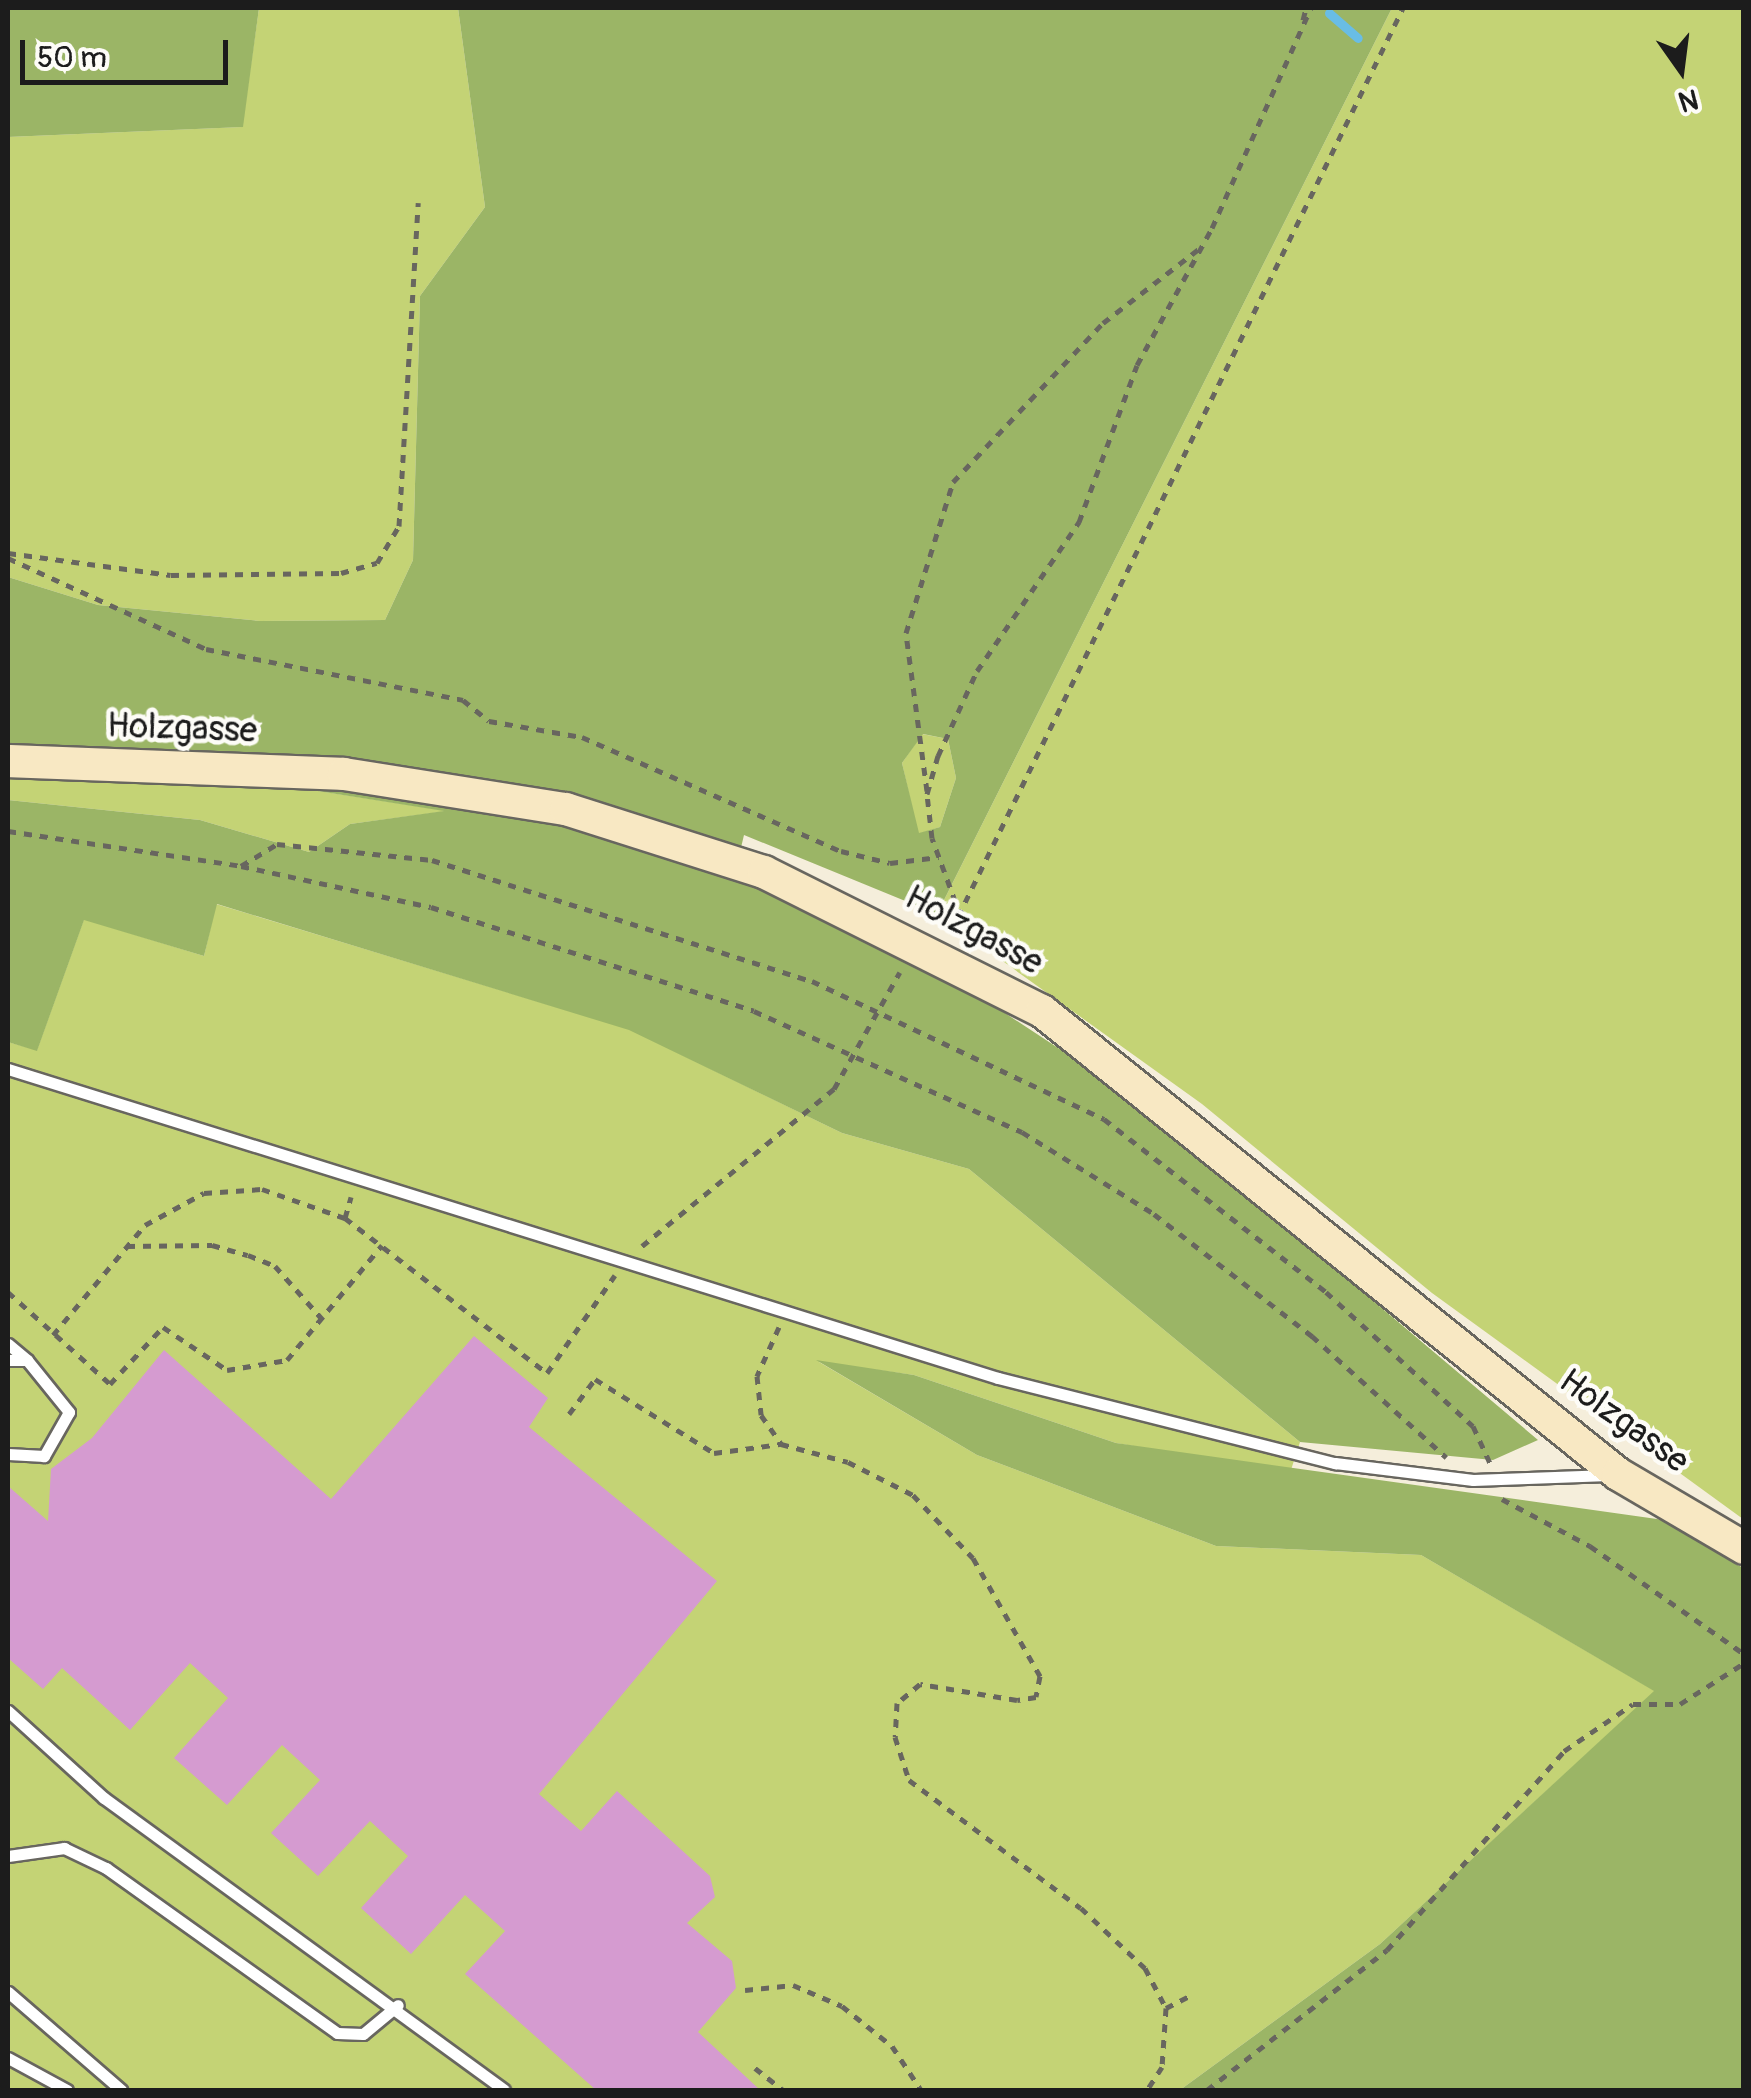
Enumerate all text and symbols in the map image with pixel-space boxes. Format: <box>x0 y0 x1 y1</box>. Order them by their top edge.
scale bar <box>25 20 232 82</box>
north arrow <box>1631 20 1731 120</box>
text: 50 m <box>37 39 107 76</box>
text: N <box>1675 80 1702 119</box>
street label: Holzgasse <box>106 704 258 752</box>
street label: Holzgasse <box>898 876 1050 984</box>
street label: Holzgasse <box>1551 1360 1697 1482</box>

